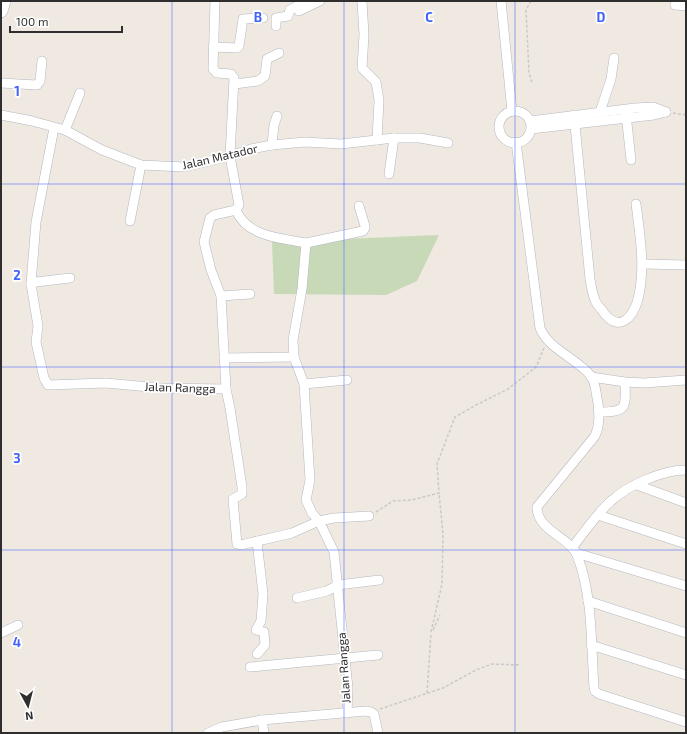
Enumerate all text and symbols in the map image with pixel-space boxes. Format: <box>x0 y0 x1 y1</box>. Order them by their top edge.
scale bar <box>10 8 122 34</box>
text: B <box>254 9 262 25</box>
text: C <box>425 9 433 25</box>
text: D <box>597 9 606 25</box>
text: 100 m <box>16 14 48 28</box>
text: 1 <box>14 83 20 99</box>
street label: Jalan Matador <box>181 140 259 172</box>
text: 2 <box>13 267 21 283</box>
street label: Jalan Rangga <box>144 379 216 395</box>
text: 3 <box>13 450 21 466</box>
street label: Jalan Rangga <box>334 632 352 704</box>
text: 4 <box>13 634 21 650</box>
north arrow <box>8 686 48 726</box>
text: N <box>24 709 34 723</box>

